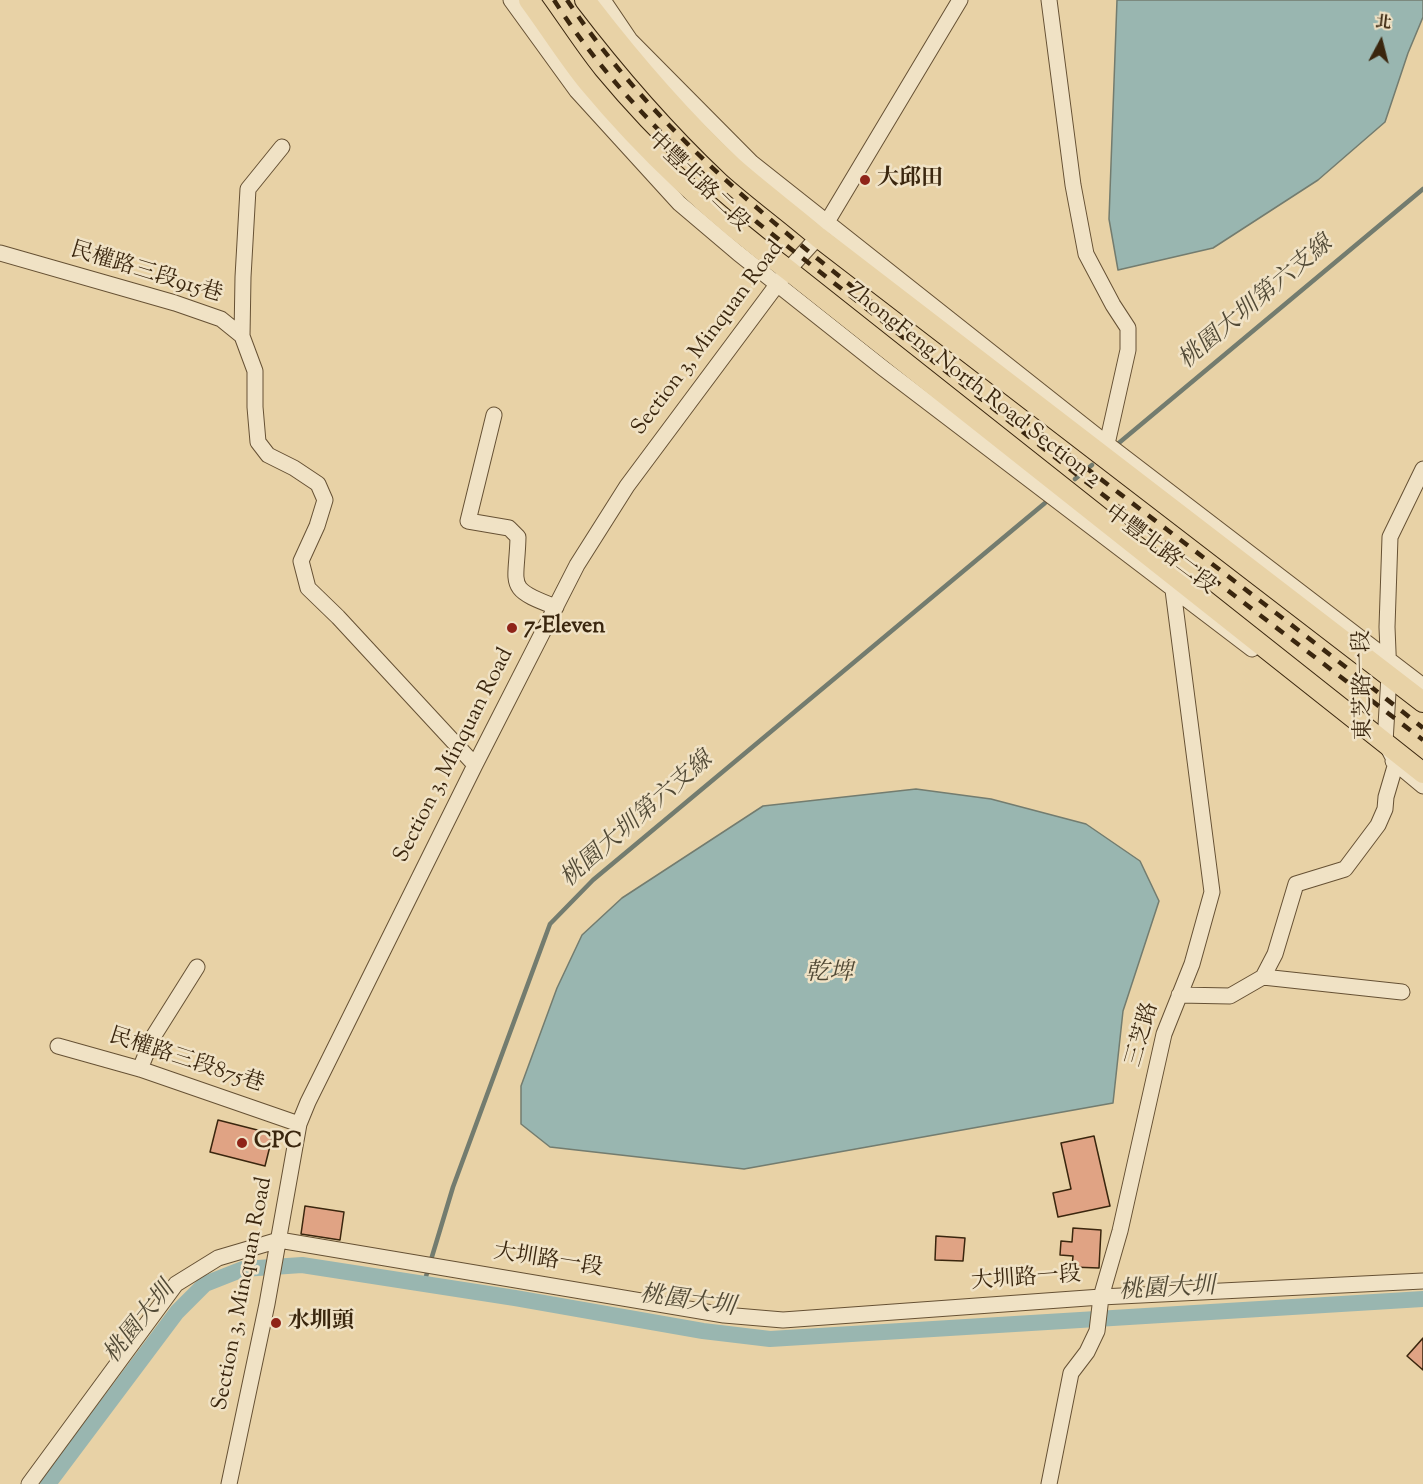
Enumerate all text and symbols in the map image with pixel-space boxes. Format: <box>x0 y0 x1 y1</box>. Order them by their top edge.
text: 北 <box>1374 11 1393 36</box>
north arrow <box>1351 12 1411 72</box>
street label: 中豐北路二段 <box>640 128 754 238</box>
place label: 大邱田 <box>877 167 943 193</box>
marker: 大邱田 <box>858 173 872 187</box>
water label: 桃園大圳第六支線 <box>1174 231 1340 377</box>
street label: Section 3, Minquan Road <box>627 236 791 442</box>
street label: 民權路三段915巷 <box>67 238 225 310</box>
street label: ZhongFeng North Road Section 2 <box>841 279 1105 493</box>
street label: 中豐北路二段 <box>1098 501 1220 601</box>
place label: 7-Eleven <box>524 615 605 641</box>
marker: 7-Eleven <box>505 621 519 635</box>
street label: 東芝路一段 <box>1351 630 1379 740</box>
street label: Section 3, Minquan Road <box>389 644 521 868</box>
water label: 桃園大圳第六支線 <box>556 747 720 895</box>
water label: 乾埤 <box>805 961 853 989</box>
street label: 三芝路 <box>1122 1000 1166 1070</box>
street label: 民權路三段875巷 <box>105 1024 267 1100</box>
place label: CPC <box>254 1130 302 1156</box>
marker: CPC <box>235 1136 249 1150</box>
street label: Section 3, Minquan Road <box>208 1175 280 1413</box>
street label: 大圳路一段 <box>492 1240 604 1284</box>
street label: 大圳路一段 <box>970 1263 1082 1297</box>
water label: 桃園大圳 <box>1118 1274 1216 1308</box>
water label: 桃園大圳 <box>100 1278 182 1370</box>
water label: 桃園大圳 <box>637 1282 737 1324</box>
place label: 水圳頭 <box>288 1310 354 1336</box>
marker: 水圳頭 <box>269 1316 283 1330</box>

